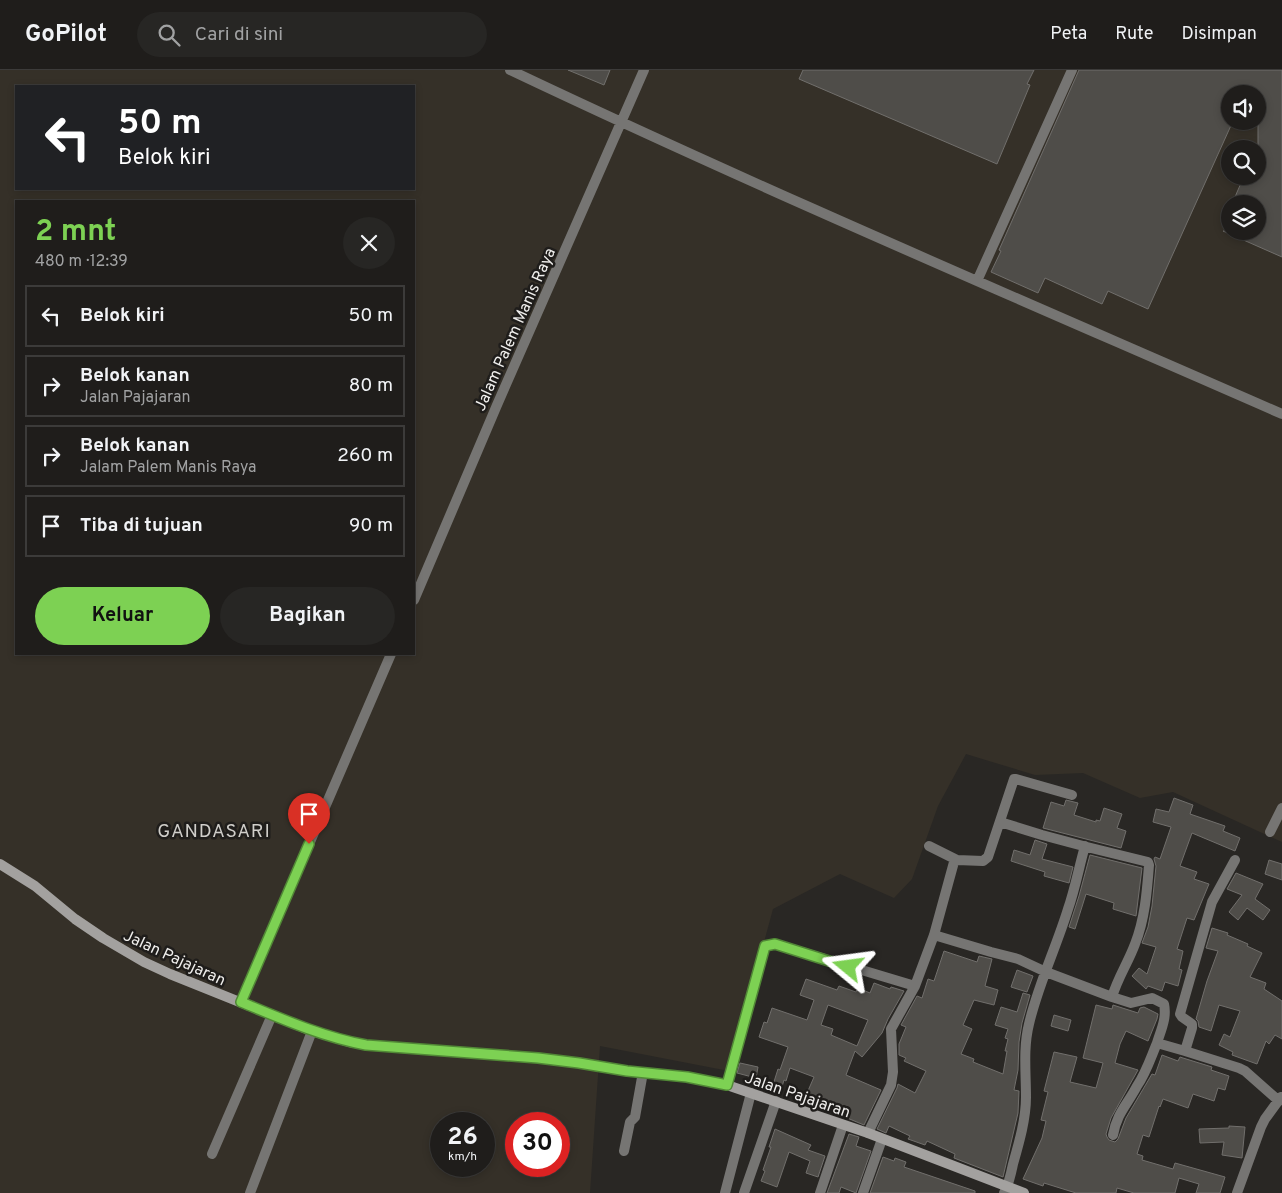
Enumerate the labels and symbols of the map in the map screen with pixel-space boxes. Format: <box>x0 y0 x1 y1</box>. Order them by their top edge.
street label: Jalam Palem Manis Raya <box>471 245 561 415</box>
pin <box>288 793 330 844</box>
district label: GANDASARI <box>157 820 271 844</box>
street label: Jalan Pajajaran <box>120 926 228 991</box>
position arrow <box>821 940 873 992</box>
street label: Jalan Pajajaran <box>742 1068 853 1123</box>
speed limit sign: 30 <box>505 1112 570 1177</box>

